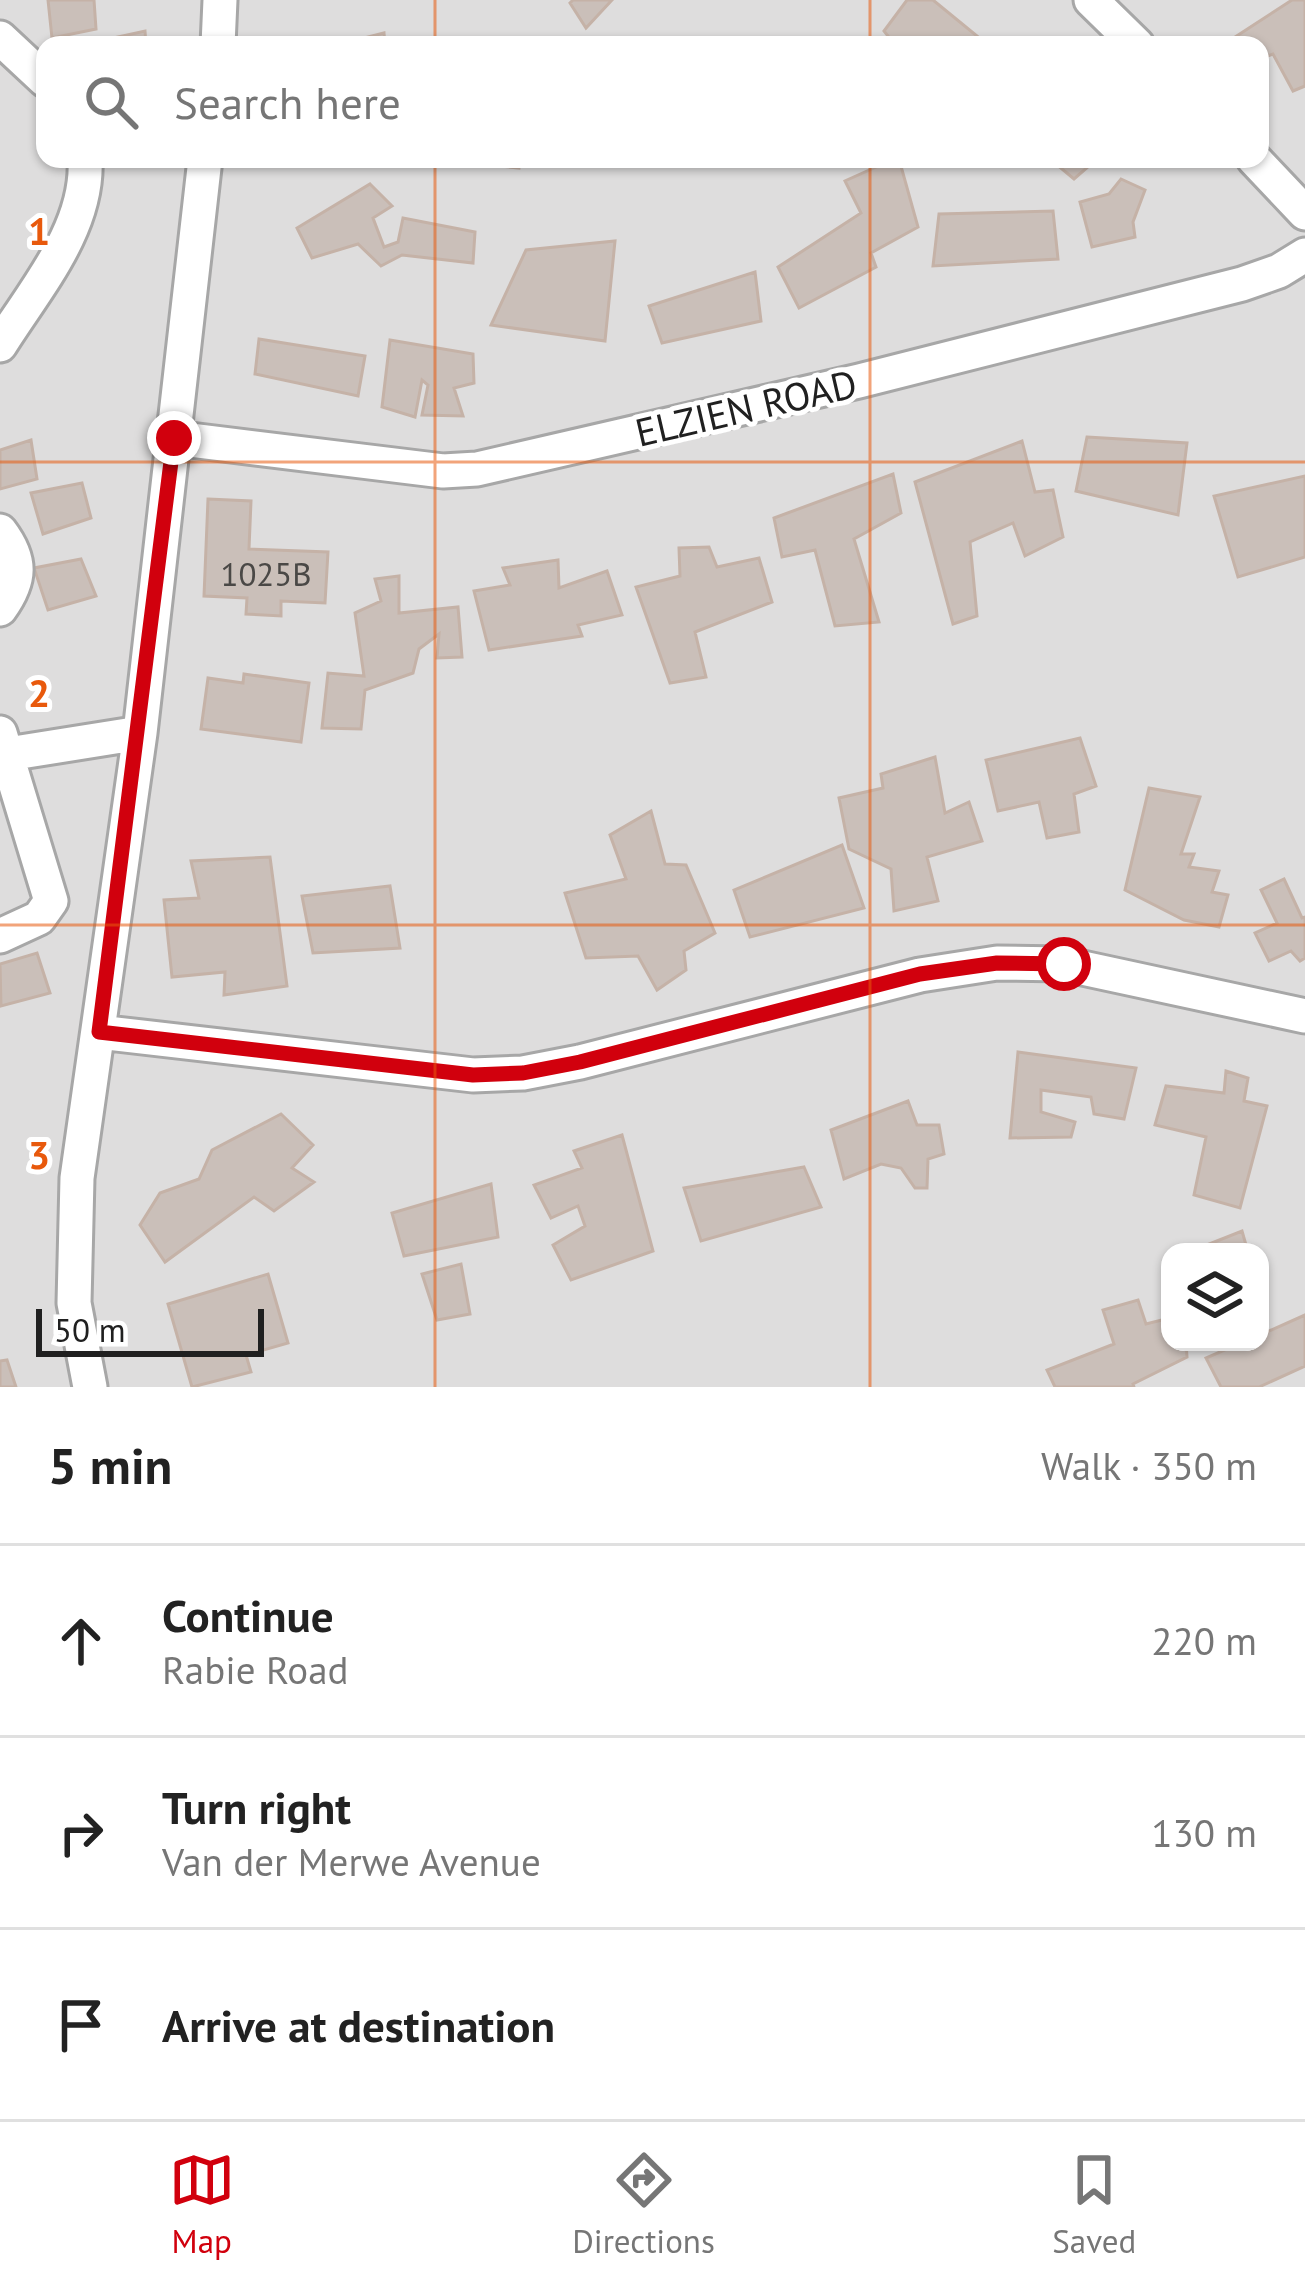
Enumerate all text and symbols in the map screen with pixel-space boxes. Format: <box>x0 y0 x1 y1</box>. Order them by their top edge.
search box <box>36 36 1269 168</box>
icon: search <box>78 69 144 135</box>
text: Search here <box>174 73 401 131</box>
text: 1 <box>28 205 50 256</box>
street label: ELZIEN ROAD <box>630 357 862 458</box>
route end <box>147 411 201 465</box>
house number: 1025B <box>220 552 312 595</box>
text: 2 <box>28 667 50 718</box>
route start <box>1037 937 1091 991</box>
text: 3 <box>28 1129 50 1180</box>
map controls <box>1161 1243 1269 1351</box>
button: layers <box>1161 1243 1269 1351</box>
scale bar <box>36 1303 264 1356</box>
text: 50 m <box>54 1308 126 1351</box>
text: 5 min <box>48 1432 172 1498</box>
text: Walk · 350 m <box>1041 1440 1257 1491</box>
text: Continue <box>162 1586 334 1644</box>
icon: ahead <box>48 1608 114 1674</box>
text: 220 m <box>1151 1615 1257 1666</box>
text: Rabie Road <box>162 1644 348 1695</box>
text: Turn right <box>162 1778 351 1836</box>
icon: right <box>48 1800 114 1866</box>
text: 130 m <box>1151 1807 1257 1858</box>
text: Van der Merwe Avenue <box>162 1836 541 1887</box>
icon: arrive <box>48 1992 114 2058</box>
text: Arrive at destination <box>162 1996 555 2054</box>
tab: Map <box>169 2147 235 2262</box>
tab: Directions <box>572 2147 715 2262</box>
tab: Saved <box>1052 2147 1136 2262</box>

